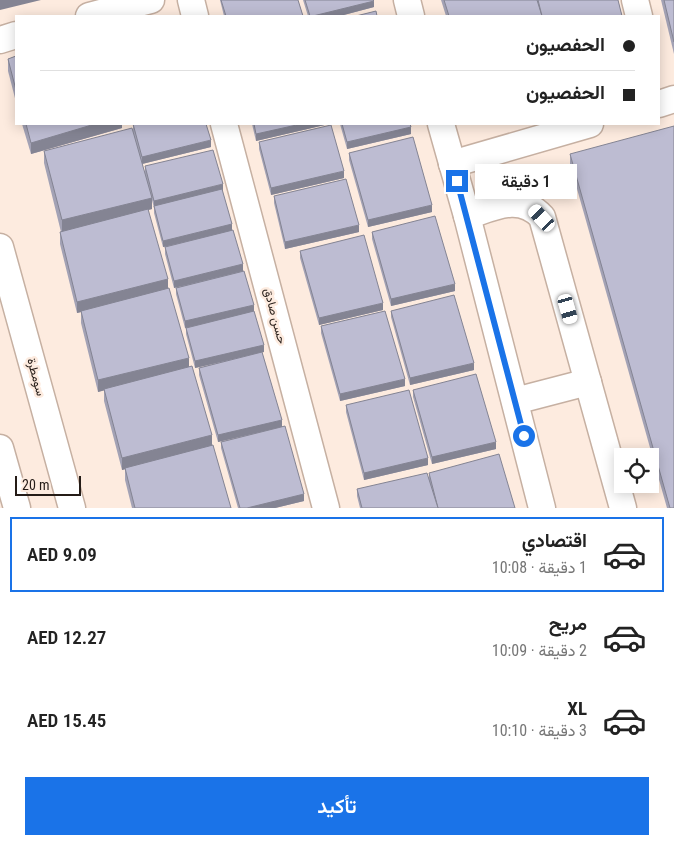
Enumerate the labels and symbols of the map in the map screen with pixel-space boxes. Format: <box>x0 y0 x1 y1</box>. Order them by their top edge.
callout: 1 دقيقة <box>474 164 577 198</box>
route end <box>446 170 468 192</box>
car <box>526 202 557 234</box>
street label: حسن صادق <box>260 287 289 346</box>
car <box>556 293 579 325</box>
street label: سومطرة <box>23 357 48 398</box>
route start <box>513 425 535 447</box>
scale bar <box>15 472 81 496</box>

